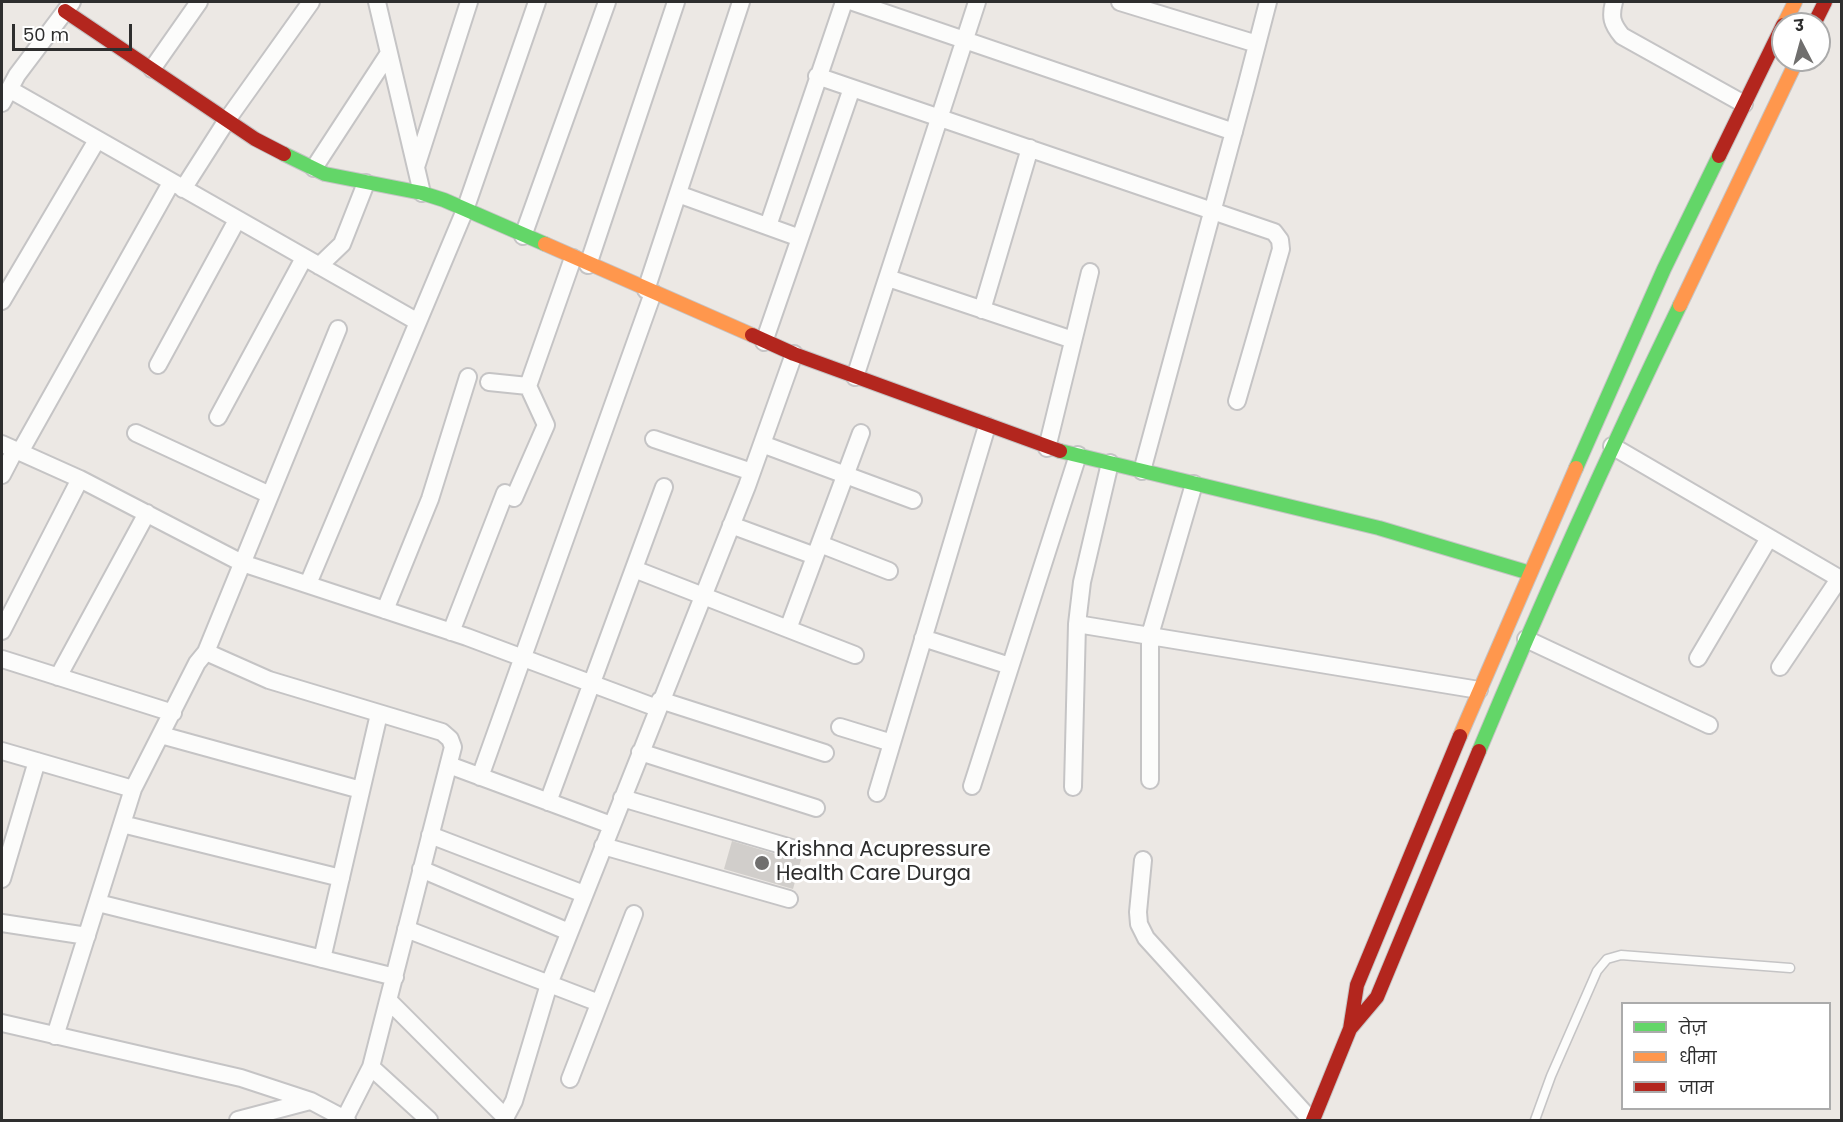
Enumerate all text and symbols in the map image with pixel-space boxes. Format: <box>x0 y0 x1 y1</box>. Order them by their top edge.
scale bar <box>15 12 135 50</box>
north arrow <box>1771 12 1831 72</box>
text: उ <box>1794 14 1805 38</box>
text: 50 m <box>23 22 69 47</box>
place label: Krishna Acupressure Health Care Durga <box>776 838 991 888</box>
marker: Krishna Acupressure Health Care Durga <box>753 854 771 872</box>
legend <box>1621 1002 1831 1110</box>
text: तेज़ <box>1679 1015 1707 1040</box>
text: धीमा <box>1679 1045 1717 1070</box>
text: जाम <box>1679 1075 1714 1100</box>

